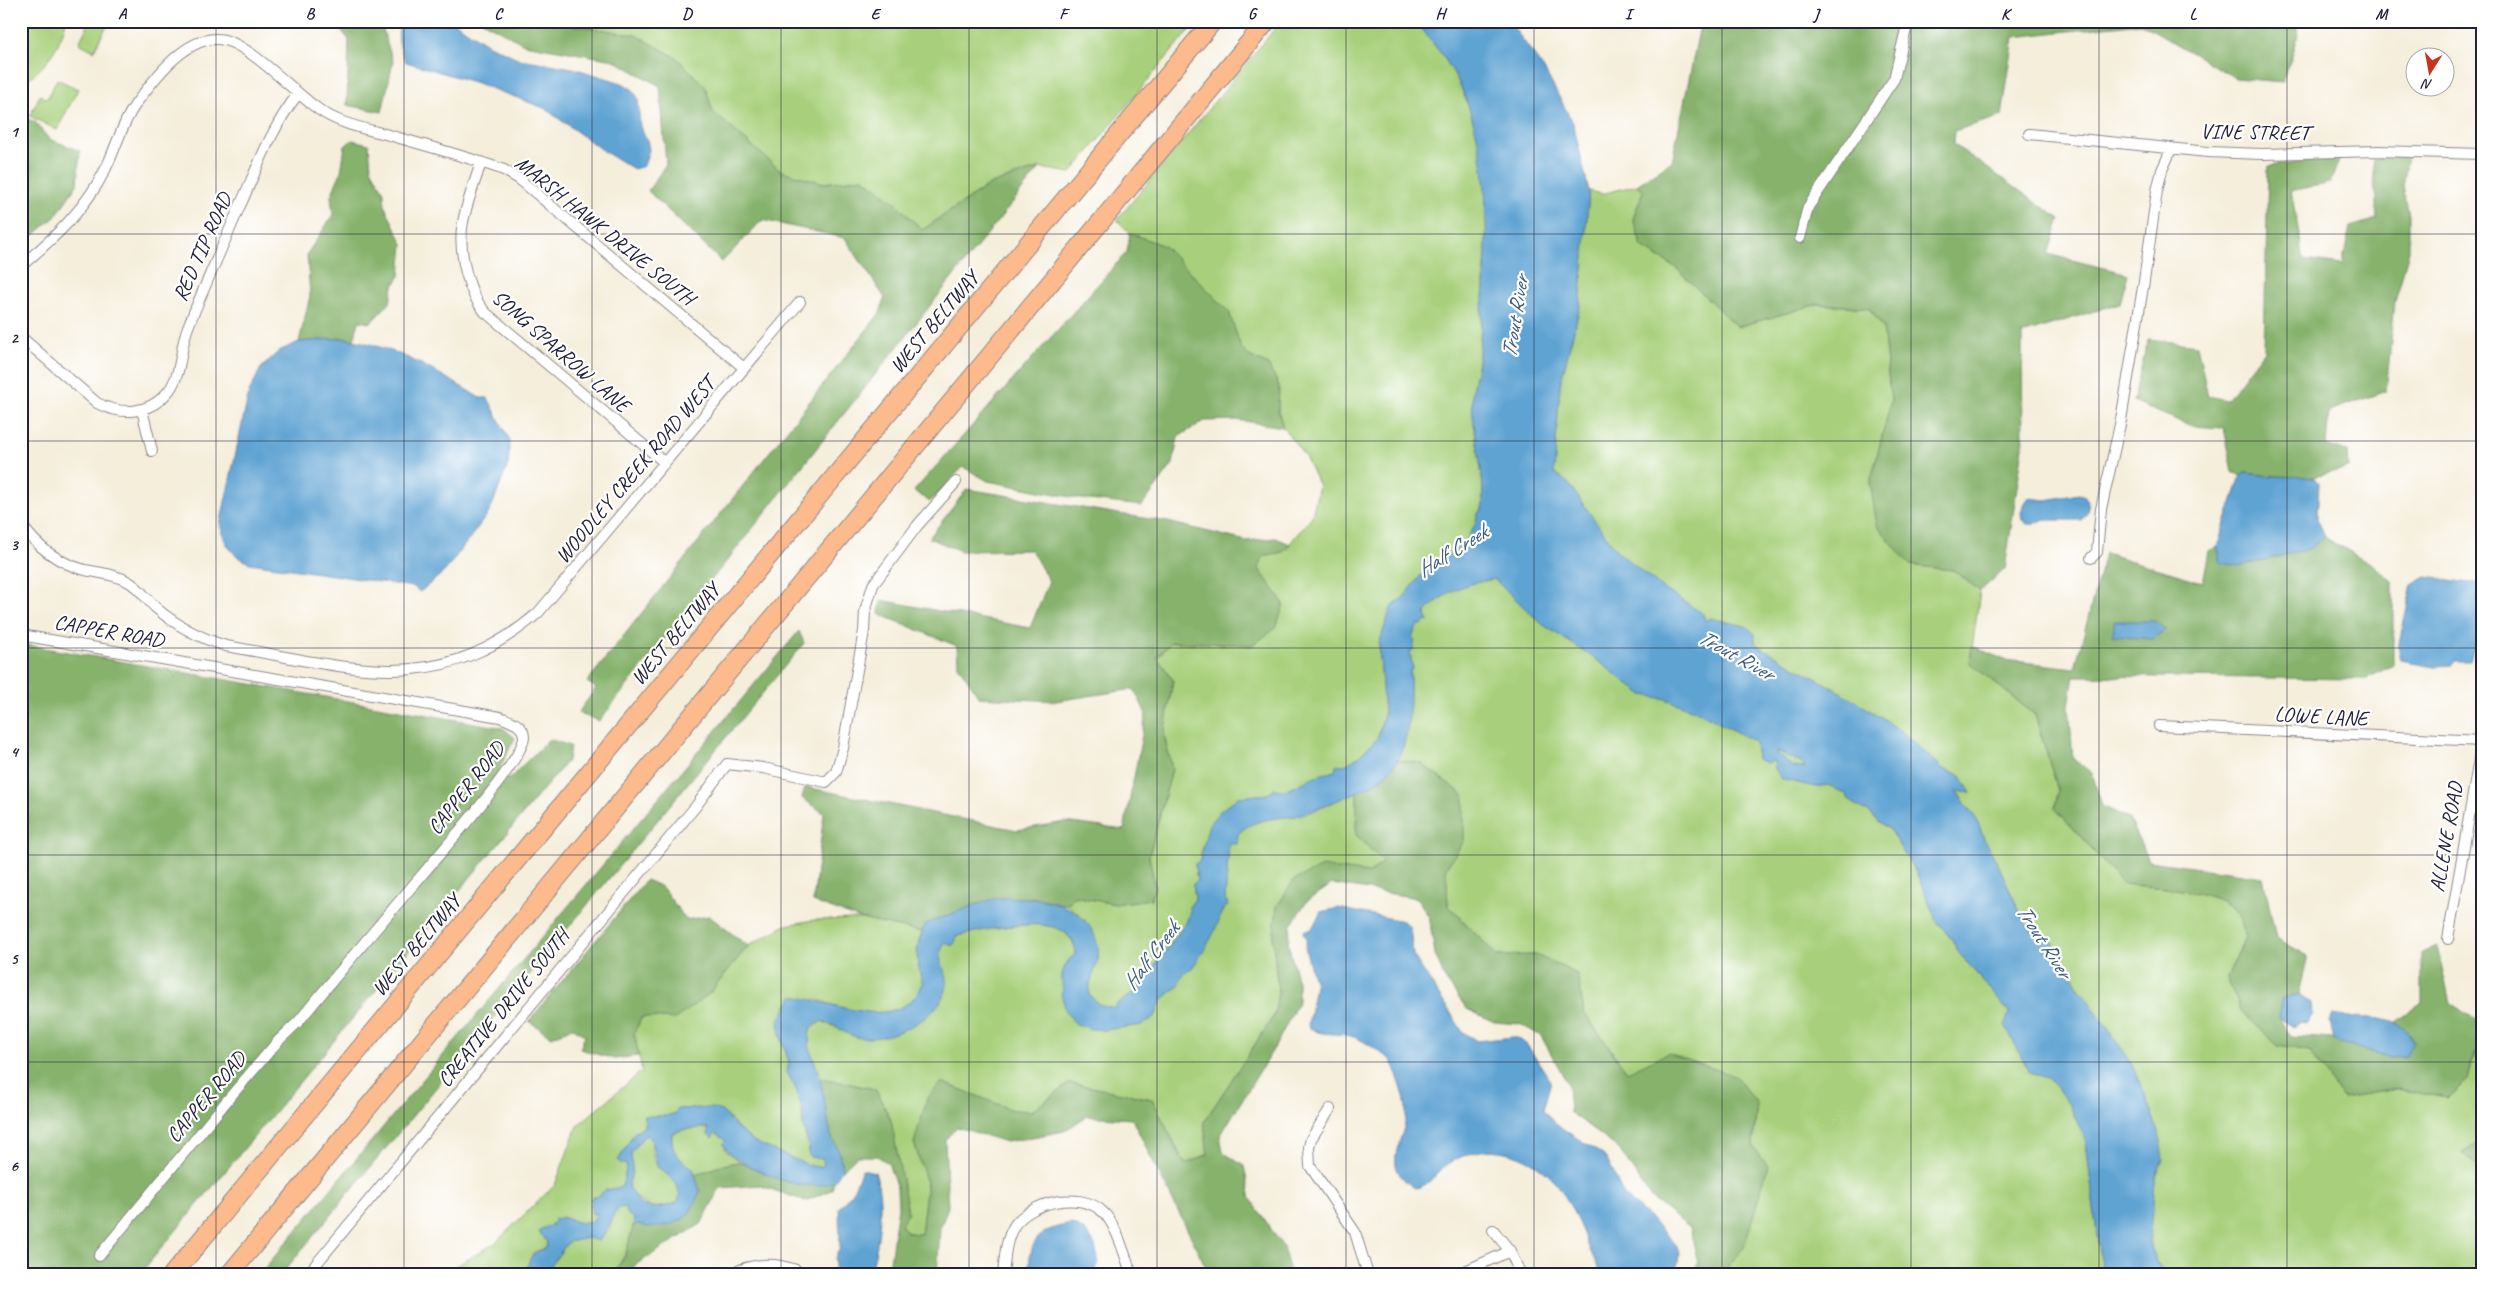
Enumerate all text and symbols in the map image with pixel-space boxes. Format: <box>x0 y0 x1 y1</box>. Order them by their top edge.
text: A <box>118 4 128 24</box>
text: B <box>306 4 316 24</box>
text: C <box>494 4 504 24</box>
text: D <box>682 4 693 24</box>
text: E <box>871 4 882 24</box>
text: F <box>1059 4 1070 24</box>
text: G <box>1248 4 1258 24</box>
text: H <box>1435 4 1447 24</box>
text: I <box>1625 4 1635 24</box>
text: J <box>1812 4 1821 24</box>
text: K <box>2001 4 2013 24</box>
text: L <box>2190 4 2198 24</box>
text: M <box>2375 4 2389 24</box>
north arrow <box>2406 48 2456 98</box>
text: N <box>2419 75 2433 93</box>
street label: VINE STREET <box>2200 118 2315 146</box>
text: 1 <box>10 122 19 142</box>
street label: MARSH HAWK DRIVE SOUTH <box>510 150 702 312</box>
street label: RED TIP ROAD <box>167 187 238 305</box>
street label: WEST BELTWAY <box>884 263 986 378</box>
water label: Trout River <box>1495 270 1536 360</box>
street label: SONG SPARROW LANE <box>487 284 637 420</box>
text: 2 <box>10 328 19 348</box>
street label: WOODLEY CREEK ROAD WEST <box>550 368 724 568</box>
water label: Half Creek <box>1411 516 1496 584</box>
text: 3 <box>10 535 19 555</box>
street label: WEST BELTWAY <box>625 575 727 690</box>
street label: CAPPER ROAD <box>52 609 167 654</box>
water label: Trout River <box>1693 623 1782 689</box>
street label: LOWE LANE <box>2274 701 2371 732</box>
street label: CAPPER ROAD <box>422 735 511 840</box>
text: 4 <box>10 742 19 762</box>
street label: ALLENE ROAD <box>2424 778 2469 894</box>
street label: WEST BELTWAY <box>366 886 468 1001</box>
water label: Trout River <box>2010 899 2080 987</box>
water label: Half Creek <box>1116 913 1188 996</box>
street label: CREATIVE DRIVE SOUTH <box>432 922 576 1092</box>
text: 5 <box>11 949 20 969</box>
street label: CAPPER ROAD <box>161 1045 253 1148</box>
text: 6 <box>10 1156 19 1176</box>

